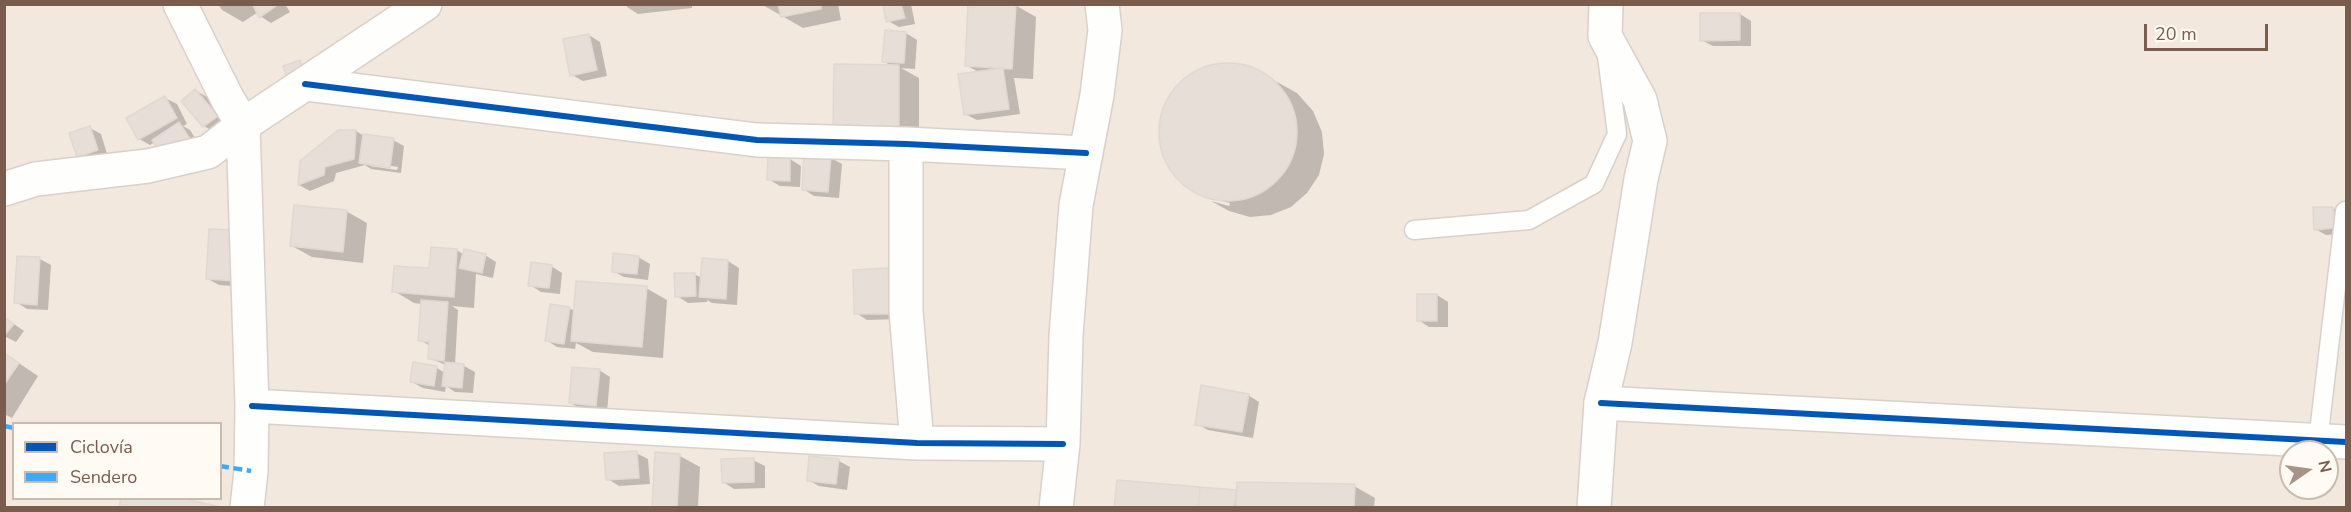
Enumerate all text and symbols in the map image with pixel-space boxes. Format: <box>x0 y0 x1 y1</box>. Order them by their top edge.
scale bar <box>2147 12 2272 50</box>
text: 20 m <box>2155 22 2197 46</box>
legend <box>12 422 222 500</box>
text: Ciclovía <box>70 435 133 459</box>
north arrow <box>2279 440 2339 500</box>
text: N <box>2313 458 2337 475</box>
text: Sendero <box>70 465 137 489</box>

